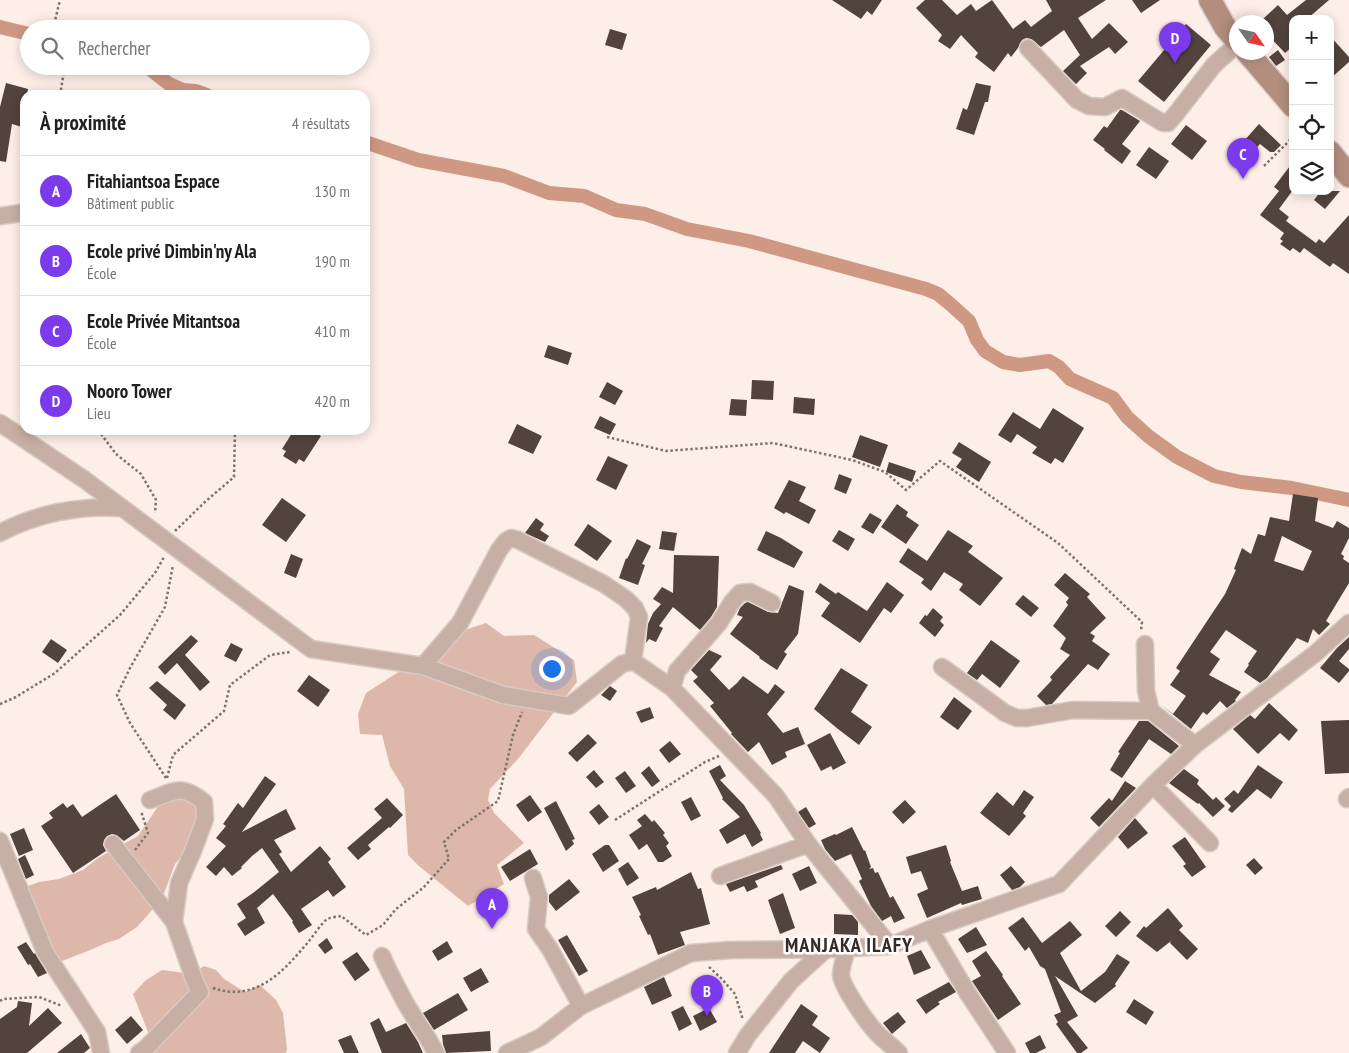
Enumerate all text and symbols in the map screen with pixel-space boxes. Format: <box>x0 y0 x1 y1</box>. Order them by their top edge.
north arrow <box>1229 15 1274 60</box>
map controls <box>1289 15 1334 195</box>
button: + <box>1289 15 1334 60</box>
search box <box>20 20 370 75</box>
pin: D <box>1159 22 1191 63</box>
icon: search <box>38 34 66 62</box>
text: Rechercher <box>78 36 150 60</box>
button: − <box>1289 60 1334 105</box>
button: locate <box>1289 105 1334 150</box>
text: À proximité <box>40 109 126 136</box>
text: 4 résultats <box>292 113 350 133</box>
pin: C <box>1227 138 1259 179</box>
button: layers <box>1289 150 1334 195</box>
text: Fitahiantsoa Espace <box>87 169 220 193</box>
text: A <box>52 181 60 201</box>
text: 130 m <box>315 181 350 201</box>
text: Bâtiment public <box>87 193 174 213</box>
text: Ecole privé Dimbin'ny Ala <box>87 239 257 263</box>
text: B <box>52 251 60 271</box>
text: 190 m <box>315 251 350 271</box>
text: École <box>87 263 117 283</box>
text: Ecole Privée Mitantsoa <box>87 309 240 333</box>
text: C <box>52 321 60 341</box>
text: 410 m <box>315 321 350 341</box>
text: École <box>87 333 117 353</box>
text: Nooro Tower <box>87 379 172 403</box>
text: D <box>52 391 60 411</box>
text: 420 m <box>315 391 350 411</box>
text: Lieu <box>87 403 111 423</box>
your location <box>539 656 565 682</box>
pin: A <box>476 888 508 929</box>
district label: MANJAKA ILAFY <box>785 932 913 958</box>
pin: B <box>691 975 723 1016</box>

